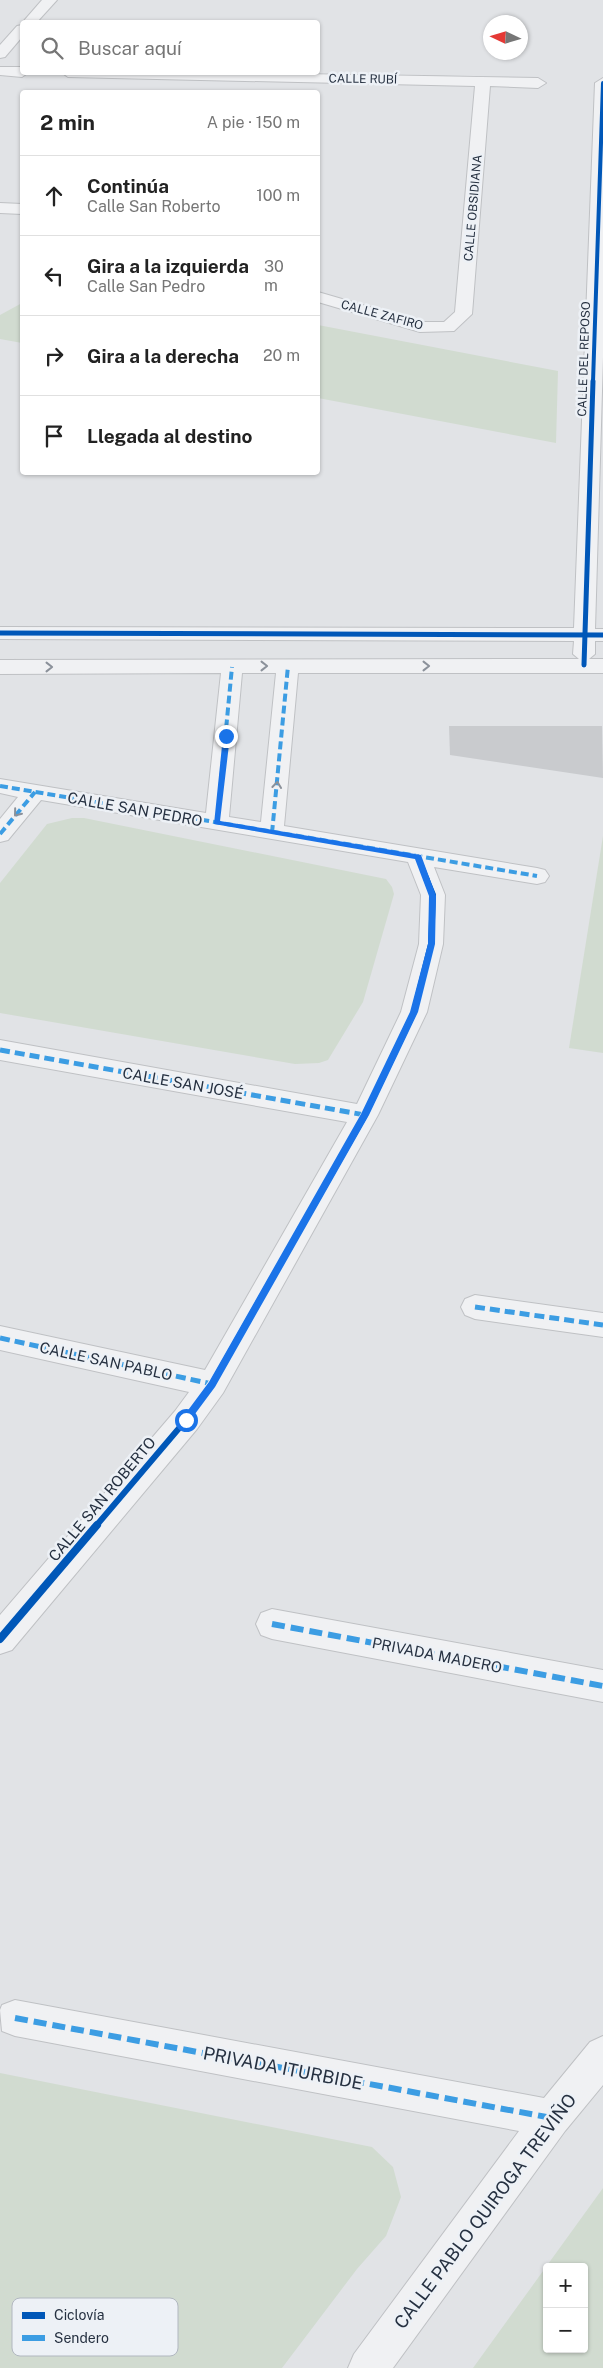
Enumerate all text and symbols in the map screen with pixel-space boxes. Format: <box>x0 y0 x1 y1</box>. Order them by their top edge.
north arrow <box>483 15 528 60</box>
search box <box>20 20 320 75</box>
icon: search <box>38 34 66 62</box>
text: Buscar aquí <box>78 37 182 59</box>
street label: CALLE RUBÍ <box>329 71 398 87</box>
text: 2 min <box>40 110 95 135</box>
text: A pie · 150 m <box>207 113 300 132</box>
street label: CALLE OBSIDIANA <box>461 154 485 262</box>
text: Continúa <box>87 175 169 197</box>
icon: ahead <box>40 182 68 210</box>
text: 100 m <box>256 186 300 205</box>
text: Calle San Roberto <box>87 197 221 216</box>
text: Gira a la izquierda <box>87 255 249 277</box>
text: 30 m <box>264 257 284 295</box>
icon: left <box>40 262 68 290</box>
text: Calle San Pedro <box>87 277 205 296</box>
street label: CALLE ZAFIRO <box>339 297 425 333</box>
street label: CALLE DEL REPOSO <box>575 301 593 417</box>
icon: right <box>40 342 68 370</box>
text: Gira a la derecha <box>87 345 239 367</box>
text: 20 m <box>263 346 300 365</box>
icon: arrive <box>40 422 68 450</box>
text: Llegada al destino <box>87 425 252 447</box>
one-way arrow <box>260 661 268 672</box>
one-way arrow <box>422 661 430 671</box>
one-way arrow <box>45 662 53 672</box>
route end <box>215 725 238 748</box>
one-way arrow <box>271 781 282 789</box>
street label: CALLE SAN PEDRO <box>66 789 204 829</box>
one-way arrow <box>15 807 23 816</box>
street label: CALLE SAN JOSÉ <box>121 1064 245 1102</box>
street label: CALLE SAN PABLO <box>38 1339 174 1383</box>
route start <box>175 1409 198 1432</box>
street label: CALLE SAN ROBERTO <box>45 1433 159 1565</box>
street label: PRIVADA MADERO <box>371 1634 503 1676</box>
street label: PRIVADA ITURBIDE <box>201 2042 365 2094</box>
street label: CALLE PABLO QUIROGA TREVIÑO <box>389 2089 580 2333</box>
map controls <box>543 2263 588 2353</box>
button: + <box>543 2263 588 2308</box>
legend <box>12 2298 178 2356</box>
text: Ciclovía <box>54 2307 104 2323</box>
button: − <box>543 2308 588 2353</box>
text: Sendero <box>54 2330 109 2346</box>

